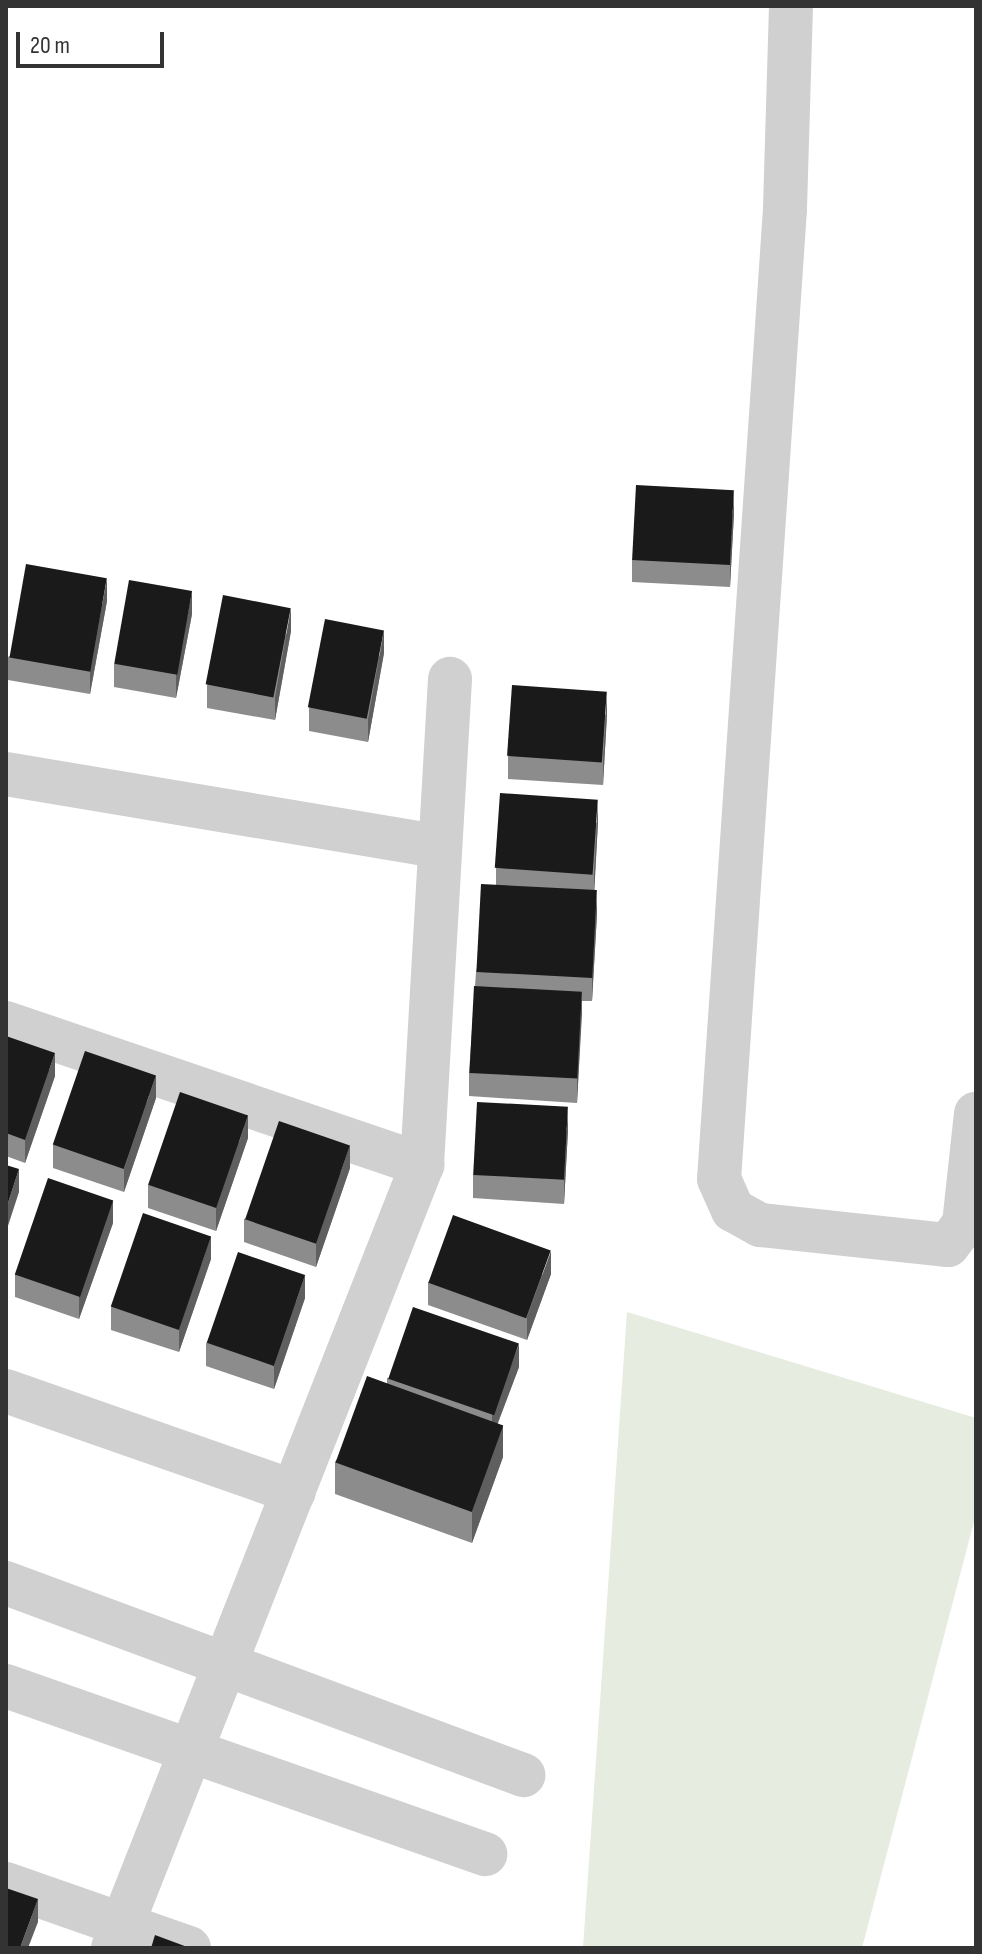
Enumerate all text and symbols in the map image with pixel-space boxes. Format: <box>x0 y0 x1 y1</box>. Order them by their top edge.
scale bar <box>20 16 168 66</box>
text: 20 m <box>30 31 70 60</box>

